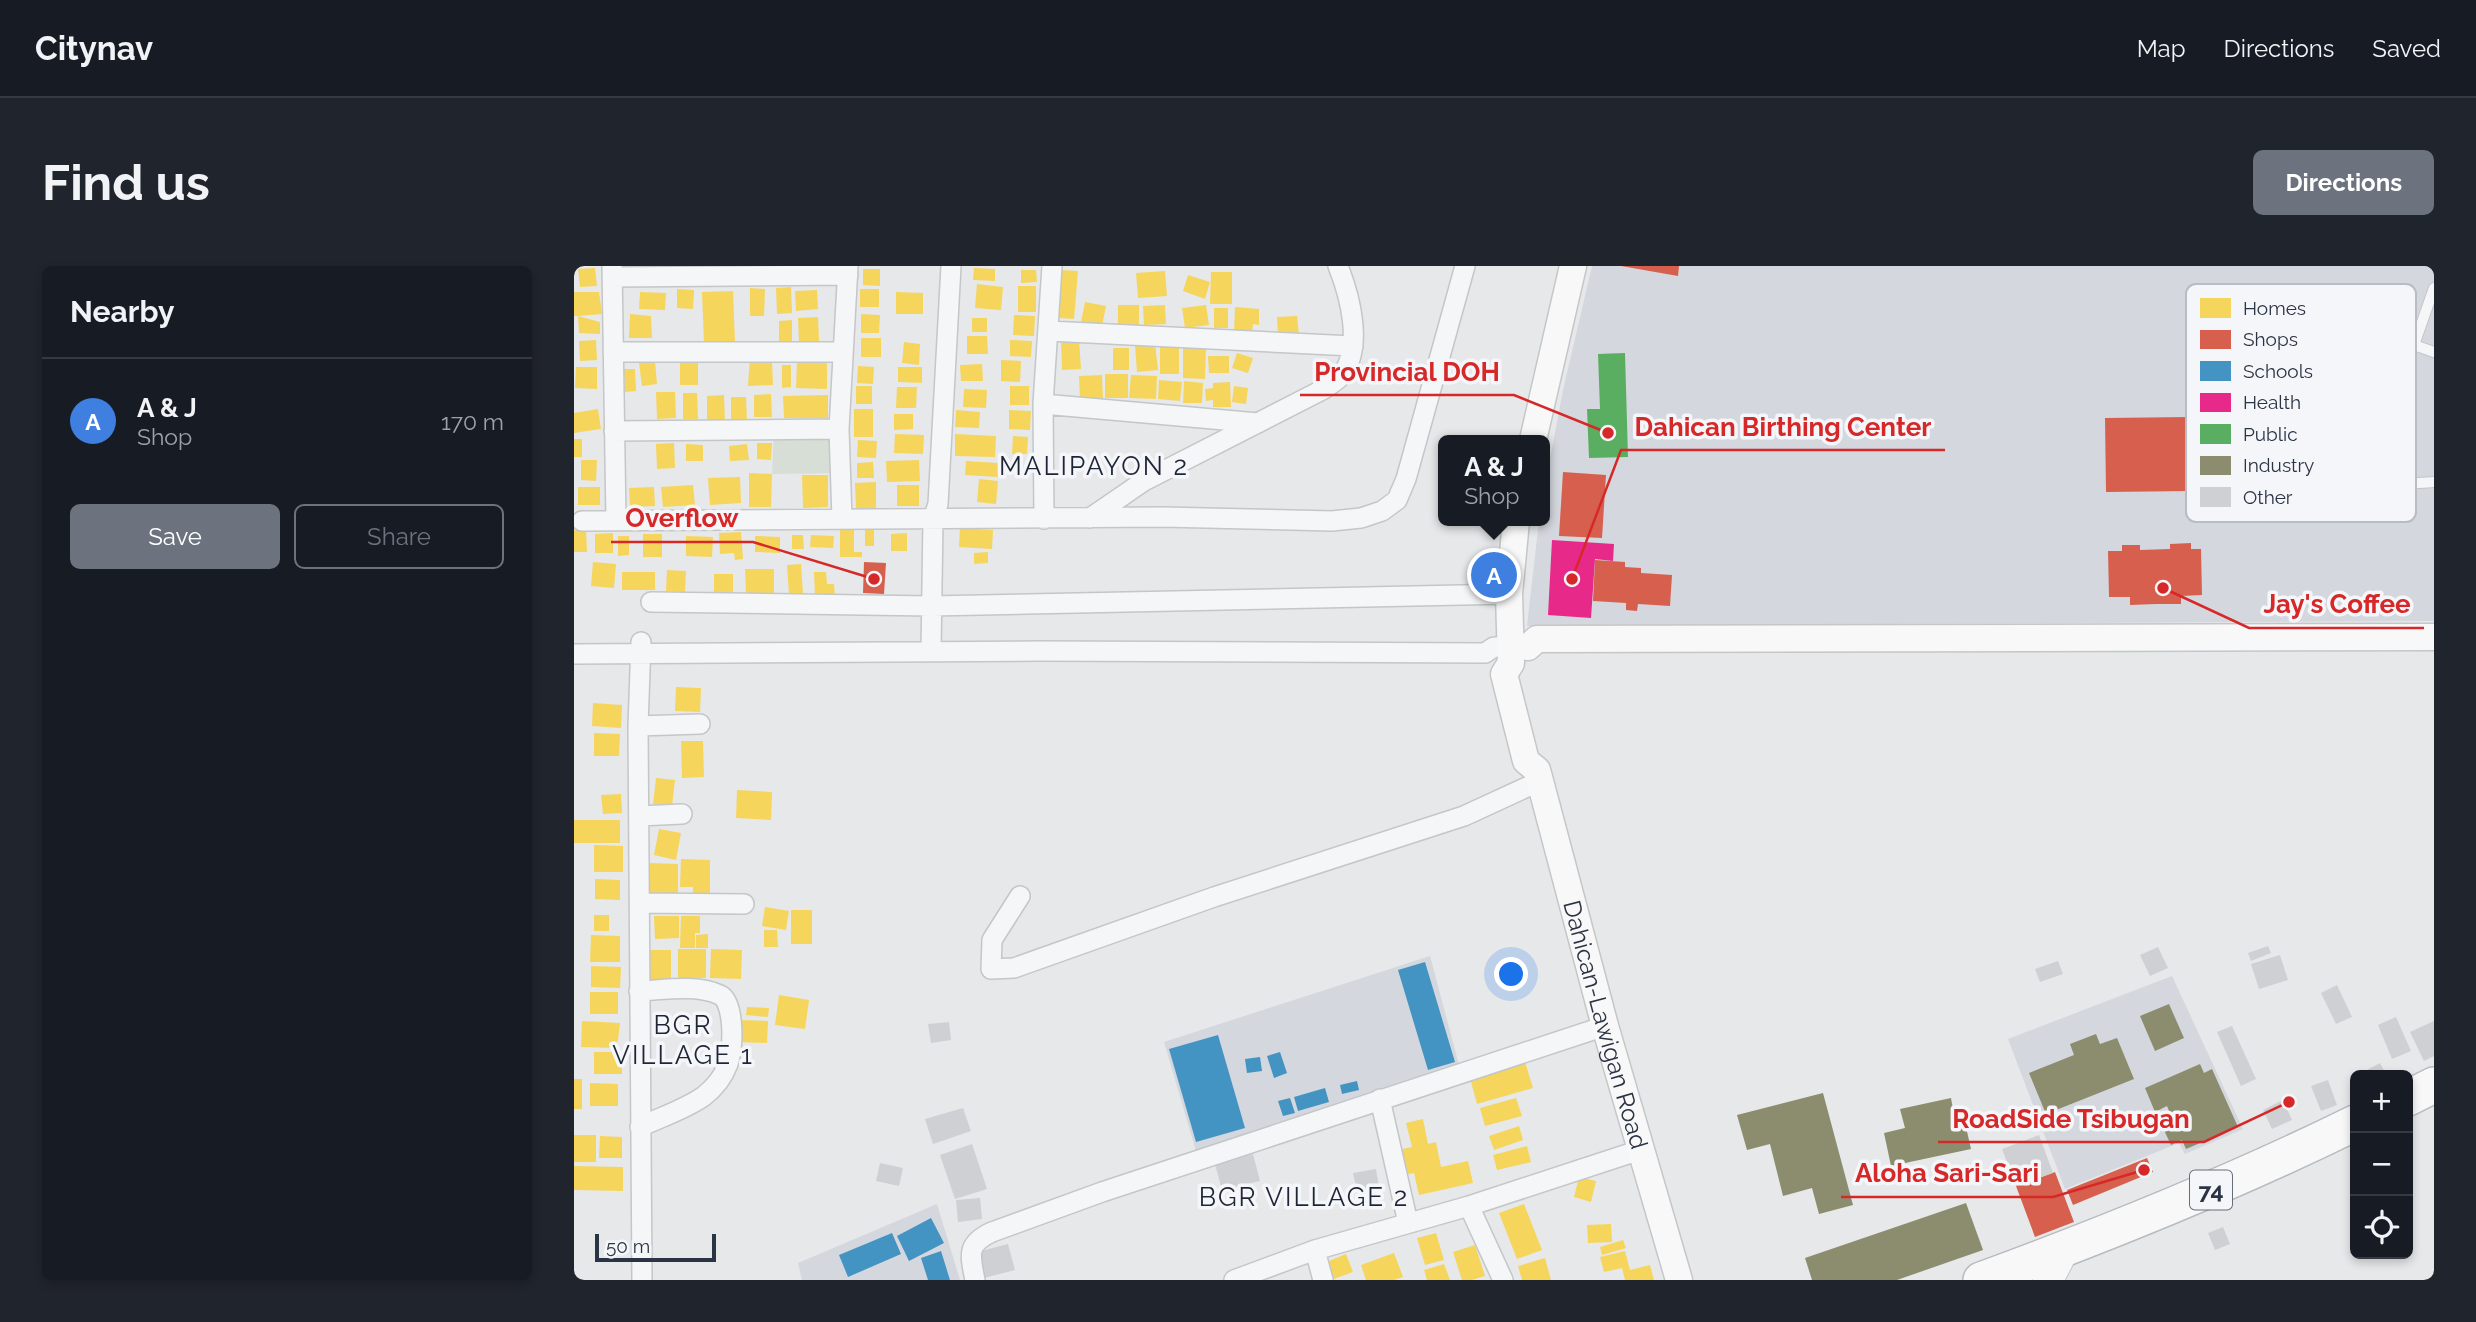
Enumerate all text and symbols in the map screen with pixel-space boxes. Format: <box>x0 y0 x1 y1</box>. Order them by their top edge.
text: Citynav <box>35 29 153 68</box>
text: Map <box>2137 34 2186 63</box>
text: Directions <box>2224 34 2334 63</box>
text: Saved <box>2372 34 2441 63</box>
button: Directions <box>2253 150 2434 215</box>
text: Find us <box>42 154 210 211</box>
legend <box>2186 284 2416 522</box>
text: Nearby <box>70 294 174 329</box>
text: Homes <box>2243 297 2306 319</box>
text: Shops <box>2243 328 2298 350</box>
callout: Provincial DOH <box>1300 348 1514 395</box>
text: Provincial DOH <box>1314 357 1500 387</box>
text: Schools <box>2243 360 2313 382</box>
text: Health <box>2243 391 2301 413</box>
text: A & J <box>137 393 197 423</box>
callout: Dahican Birthing Center <box>1621 403 1945 450</box>
text: A <box>85 408 101 435</box>
text: 170 m <box>441 408 504 435</box>
text: Dahican Birthing Center <box>1635 412 1931 442</box>
text: Shop <box>137 423 192 450</box>
text: Public <box>2243 423 2298 445</box>
popup <box>1438 435 1550 526</box>
district label: MALIPAYON 2 <box>999 451 1189 481</box>
text: A & J <box>1464 452 1524 482</box>
text: Industry <box>2243 454 2314 476</box>
text: Shop <box>1464 482 1519 509</box>
text: Other <box>2243 486 2293 508</box>
callout: Overflow <box>611 495 753 542</box>
text: Overflow <box>625 503 739 533</box>
button: Save <box>70 504 280 569</box>
button: Share <box>294 504 504 569</box>
pin: A <box>1471 549 1517 601</box>
callout: Jay's Coffee <box>2249 581 2424 628</box>
text: Jay's Coffee <box>2263 589 2411 619</box>
street label: Dahican-Lawigan Road <box>1558 897 1655 1152</box>
your location <box>1494 957 1528 991</box>
district label: BGR VILLAGE 1 <box>612 1010 754 1070</box>
map controls <box>2350 1070 2413 1259</box>
button: + <box>2350 1070 2413 1133</box>
callout: RoadSide Tsibugan <box>1938 1095 2204 1142</box>
text: RoadSide Tsibugan <box>1952 1104 2190 1134</box>
button: − <box>2350 1133 2413 1196</box>
callout: Aloha Sari-Sari <box>1841 1150 2053 1197</box>
text: Aloha Sari-Sari <box>1855 1158 2039 1188</box>
road number: 74 <box>2190 1170 2232 1210</box>
district label: BGR VILLAGE 2 <box>1199 1182 1409 1212</box>
button: locate <box>2350 1196 2413 1259</box>
scale bar <box>595 1231 716 1263</box>
text: 50 m <box>606 1235 650 1257</box>

